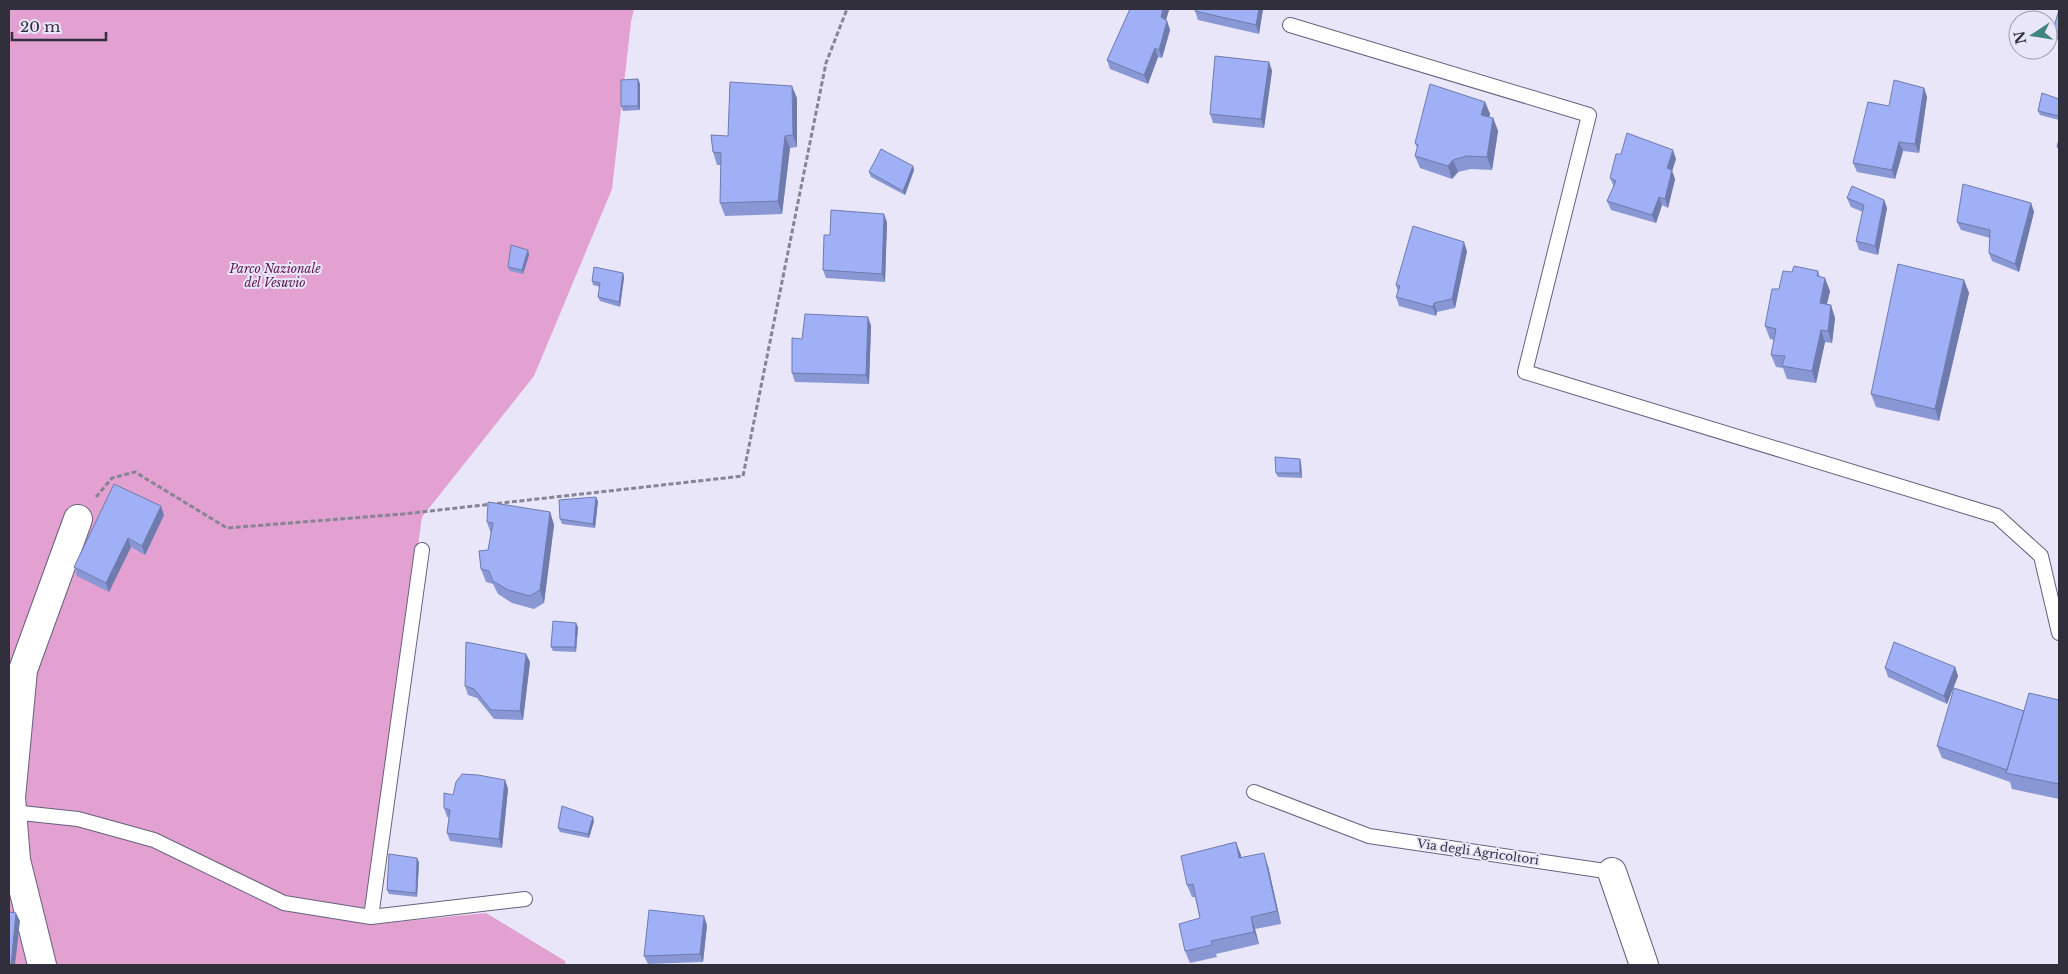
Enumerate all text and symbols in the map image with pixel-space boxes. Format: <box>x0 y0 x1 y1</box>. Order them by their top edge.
scale bar <box>12 10 106 42</box>
north arrow <box>2008 10 2058 60</box>
text: 20 m <box>20 17 60 36</box>
text: N <box>2010 29 2030 46</box>
park label: Parco Nazionale del Vesuvio <box>228 261 321 290</box>
street label: Via degli Agricoltori <box>1415 835 1540 867</box>

